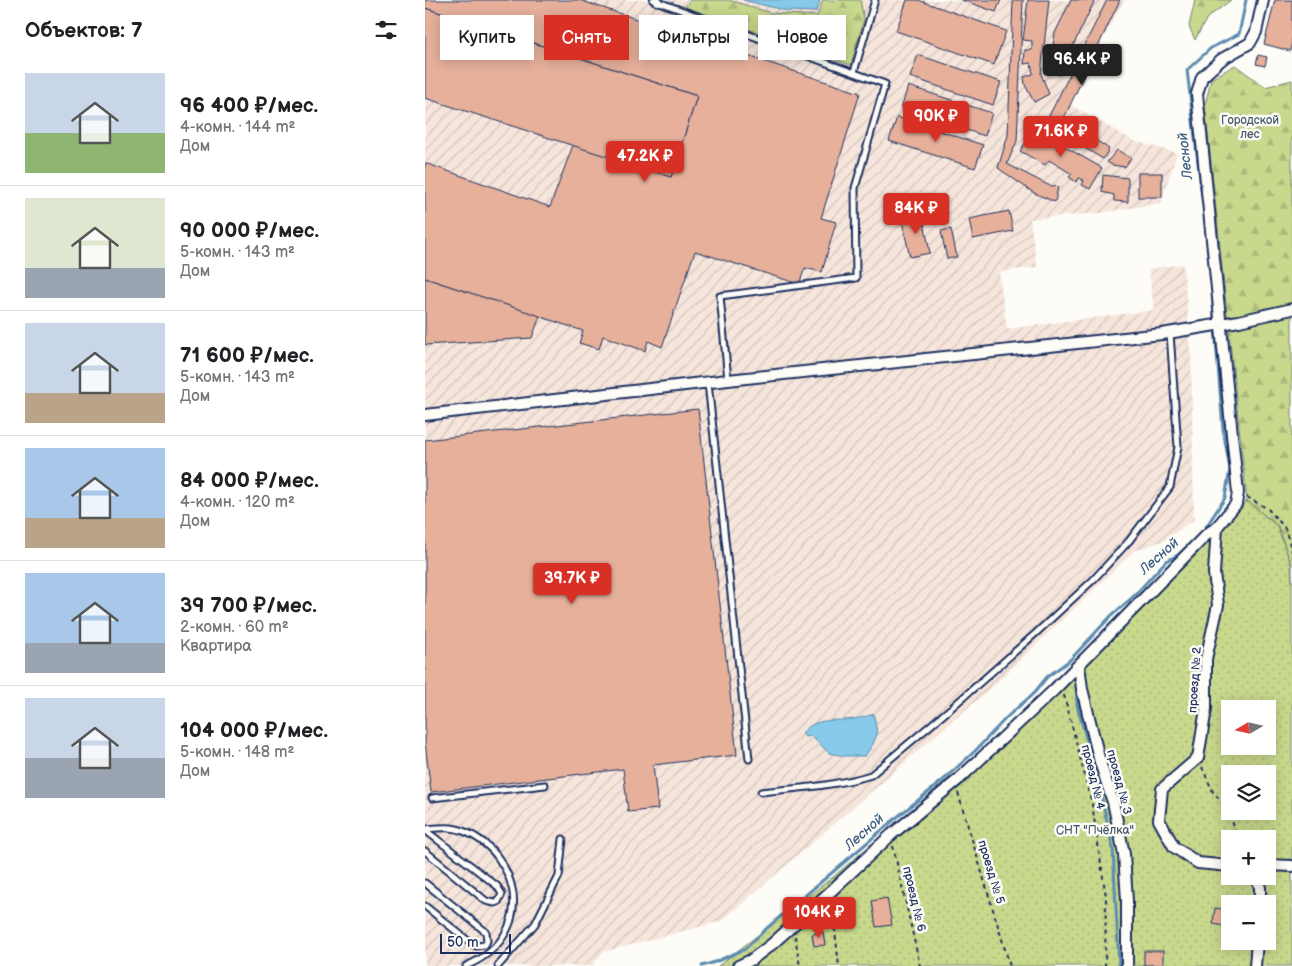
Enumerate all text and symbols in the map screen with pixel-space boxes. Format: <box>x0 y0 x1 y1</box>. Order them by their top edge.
chip: Купить <box>440 15 534 60</box>
chip: Снять <box>544 15 629 60</box>
chip: Фильтры <box>639 15 748 60</box>
chip: Новое <box>758 15 846 60</box>
icon: filters <box>372 16 400 44</box>
text: Объектов: 7 <box>25 18 143 43</box>
pin: 96.4K ₽ <box>1036 44 1128 86</box>
text: 96.4K ₽ <box>1054 50 1110 69</box>
icon: home <box>65 93 125 153</box>
text: 96 400 ₽/мес. <box>180 93 318 118</box>
pin: 90K ₽ <box>901 100 971 143</box>
text: 90K ₽ <box>914 107 958 126</box>
park label: Городской лес <box>1221 113 1279 142</box>
pin: 71.6K ₽ <box>1015 116 1107 158</box>
text: 4-комн. · 144 m² <box>180 118 296 137</box>
text: 71.6K ₽ <box>1034 122 1088 141</box>
water label: Лесной <box>1174 132 1196 181</box>
text: Дом <box>180 137 210 156</box>
pin: 47.2K ₽ <box>599 140 691 183</box>
text: 47.2K ₽ <box>617 147 673 166</box>
pin: 84K ₽ <box>881 192 951 235</box>
text: 84K ₽ <box>894 199 938 218</box>
icon: home <box>65 218 125 278</box>
text: 90 000 ₽/мес. <box>180 218 319 243</box>
text: 5-комн. · 143 m² <box>180 243 295 262</box>
text: Дом <box>180 262 210 281</box>
icon: home <box>65 343 125 403</box>
text: 71 600 ₽/мес. <box>180 343 314 368</box>
text: 5-комн. · 143 m² <box>180 368 295 387</box>
text: Дом <box>180 387 210 406</box>
icon: home <box>65 468 125 528</box>
text: 84 000 ₽/мес. <box>180 468 319 493</box>
text: 4-комн. · 120 m² <box>180 493 295 512</box>
text: Дом <box>180 512 210 531</box>
water label: Лесной <box>1135 534 1182 578</box>
pin: 39.7K ₽ <box>526 562 618 605</box>
text: 39.7K ₽ <box>544 569 600 588</box>
icon: home <box>65 593 125 653</box>
text: 39 700 ₽/мес. <box>180 593 317 618</box>
text: 2-комн. · 60 m² <box>180 618 289 637</box>
text: Квартира <box>180 637 252 656</box>
street label: проезд № 2 <box>1185 646 1205 714</box>
north arrow <box>1221 700 1276 755</box>
map controls <box>1221 700 1276 950</box>
icon: home <box>65 718 125 778</box>
text: 104 000 ₽/мес. <box>180 718 328 743</box>
text: 5-комн. · 148 m² <box>180 743 295 762</box>
street label: проезд № 4 <box>1078 743 1108 812</box>
street label: проезд № 3 <box>1103 748 1135 816</box>
text: Дом <box>180 762 210 781</box>
button: layers <box>1221 765 1276 820</box>
water label: Лесной <box>840 810 887 854</box>
park label: СНТ "Пчёлка" <box>1056 823 1134 838</box>
button: + <box>1221 830 1276 885</box>
street label: проезд № 5 <box>974 838 1008 906</box>
street label: проезд № 6 <box>899 865 929 933</box>
button: − <box>1221 895 1276 950</box>
pin: 104K ₽ <box>778 896 860 939</box>
text: 104K ₽ <box>794 903 844 922</box>
scale bar <box>440 931 511 954</box>
text: 50 m <box>447 934 479 951</box>

